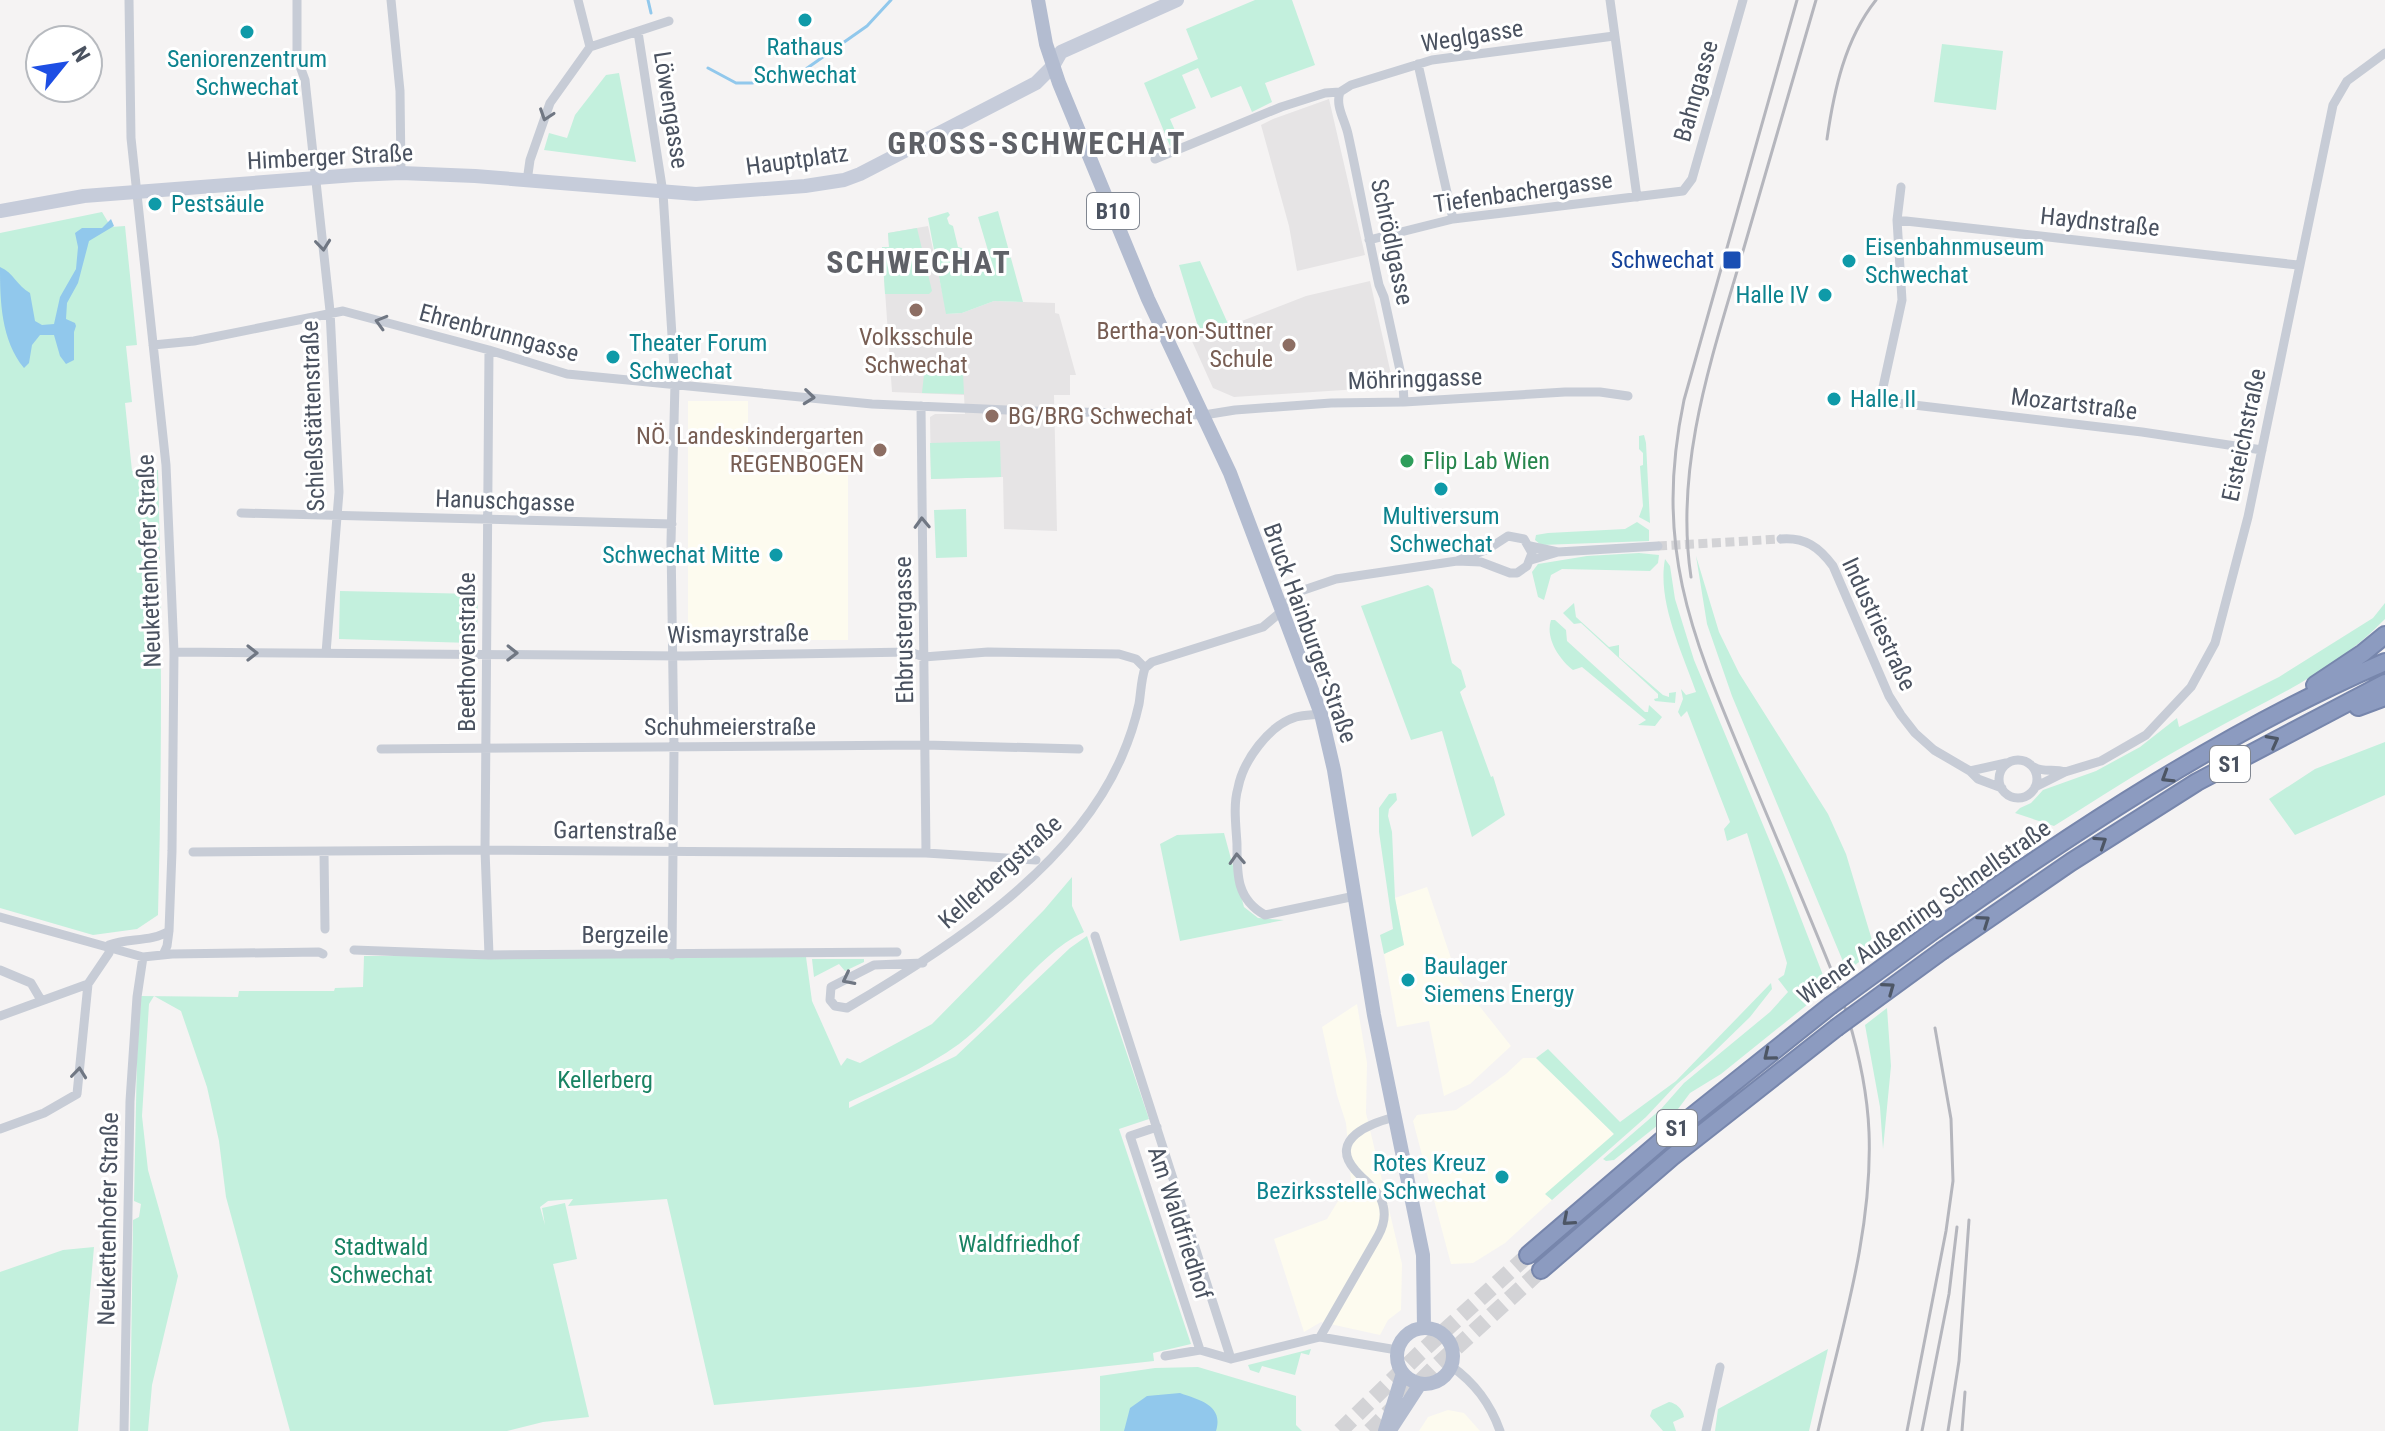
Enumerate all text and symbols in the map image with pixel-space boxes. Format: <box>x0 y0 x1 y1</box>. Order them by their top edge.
marker: Rathaus Schwechat <box>796 11 814 29</box>
street label: Weglgasse <box>1419 14 1525 58</box>
marker: Seniorenzentrum Schwechat <box>238 23 256 41</box>
north arrow <box>24 24 104 104</box>
place label: Rathaus Schwechat <box>753 33 857 89</box>
street label: Bahngasse <box>1668 37 1724 145</box>
text: N <box>67 42 95 66</box>
place label: Seniorenzentrum Schwechat <box>167 45 327 101</box>
street label: Löwengasse <box>648 49 694 171</box>
one-way arrow <box>539 107 555 121</box>
district label: GROSS-SCHWECHAT <box>887 124 1187 162</box>
street label: Himberger Straße <box>246 139 414 175</box>
street label: Hauptplatz <box>744 139 850 181</box>
street label: Tiefenbachergasse <box>1432 166 1614 218</box>
street label: Schrödlgasse <box>1365 176 1419 308</box>
place label: Pestsäule <box>171 190 264 218</box>
road number: B10 <box>1087 193 1139 229</box>
marker: Pestsäule <box>146 195 164 213</box>
street label: Haydnstraße <box>2039 202 2161 242</box>
place label: Eisenbahnmuseum Schwechat <box>1865 233 2044 289</box>
one-way arrow <box>315 238 332 251</box>
district label: SCHWECHAT <box>826 243 1012 281</box>
place label: Schwechat <box>1611 246 1714 274</box>
marker: Schwechat <box>1721 249 1743 271</box>
marker: Eisenbahnmuseum Schwechat <box>1840 252 1858 270</box>
place label: Halle IV <box>1735 281 1809 309</box>
marker: Halle IV <box>1816 286 1834 304</box>
street label: Ehrenbrunngasse <box>416 298 582 368</box>
marker: Volksschule Schwechat <box>907 301 925 319</box>
one-way arrow <box>375 315 388 331</box>
place label: Bertha-von-Suttner Schule <box>1096 317 1273 373</box>
street label: Schießstättenstraße <box>296 320 330 512</box>
place label: Volksschule Schwechat <box>859 323 973 379</box>
place label: Theater Forum Schwechat <box>629 329 767 385</box>
marker: Bertha-von-Suttner Schule <box>1280 336 1298 354</box>
marker: Theater Forum Schwechat <box>604 348 622 366</box>
street label: Möhringgasse <box>1347 363 1483 395</box>
street label: Eisteichstraße <box>2216 366 2272 504</box>
street label: Mozartstraße <box>2009 382 2139 426</box>
place label: Halle II <box>1850 385 1916 413</box>
one-way arrow <box>802 389 815 406</box>
marker: Halle II <box>1825 390 1843 408</box>
place label: BG/BRG Schwechat <box>1008 402 1193 430</box>
marker: BG/BRG Schwechat <box>983 407 1001 425</box>
place label: NÖ. Landeskindergarten REGENBOGEN <box>636 422 864 478</box>
marker: NÖ. Landeskindergarten REGENBOGEN <box>871 441 889 459</box>
place label: Flip Lab Wien <box>1423 447 1550 475</box>
marker: Flip Lab Wien <box>1398 452 1416 470</box>
street label: Neukettenhofer Straße <box>131 454 167 668</box>
marker: Multiversum Schwechat <box>1432 480 1450 498</box>
street label: Hanuschgasse <box>435 485 575 517</box>
place label: Multiversum Schwechat <box>1382 502 1500 558</box>
one-way arrow <box>914 516 931 529</box>
street label: Bruck Hainburger-Straße <box>1257 519 1363 747</box>
place label: Schwechat Mitte <box>602 541 760 569</box>
marker: Schwechat Mitte <box>767 546 785 564</box>
street label: Industriestraße <box>1836 553 1922 695</box>
street label: Ehbrustergasse <box>889 556 919 704</box>
street label: Beethovenstraße <box>453 572 481 732</box>
street label: Wismayrstraße <box>667 619 809 649</box>
one-way arrow <box>246 644 259 662</box>
one-way arrow <box>506 644 519 662</box>
street label: Schuhmeierstraße <box>644 713 816 741</box>
one-way arrow <box>2264 736 2279 751</box>
road number: S1 <box>2210 746 2250 782</box>
one-way arrow <box>2161 767 2176 783</box>
street label: Kellerbergstraße <box>933 809 1067 935</box>
street label: Wiener Außenring Schnellstraße <box>1792 814 2056 1010</box>
street label: Gartenstraße <box>553 816 677 846</box>
one-way arrow <box>2093 836 2107 851</box>
one-way arrow <box>1229 852 1246 865</box>
one-way arrow <box>1975 916 1989 931</box>
street label: Bergzeile <box>581 921 669 949</box>
place label: Baulager Siemens Energy <box>1424 952 1574 1008</box>
one-way arrow <box>841 969 856 984</box>
marker: Baulager Siemens Energy <box>1399 971 1417 989</box>
one-way arrow <box>1880 984 1894 998</box>
one-way arrow <box>1764 1045 1778 1060</box>
one-way arrow <box>70 1066 87 1079</box>
park label: Kellerberg <box>557 1066 653 1094</box>
road number: S1 <box>1657 1110 1697 1146</box>
street label: Neukettenhofer Straße <box>92 1112 124 1326</box>
street label: Am Waldfriedhof <box>1142 1143 1218 1303</box>
place label: Rotes Kreuz Bezirksstelle Schwechat <box>1256 1149 1486 1205</box>
marker: Rotes Kreuz Bezirksstelle Schwechat <box>1493 1168 1511 1186</box>
one-way arrow <box>1563 1210 1578 1225</box>
park label: Waldfriedhof <box>958 1230 1080 1258</box>
park label: Stadtwald Schwechat <box>329 1233 433 1289</box>

